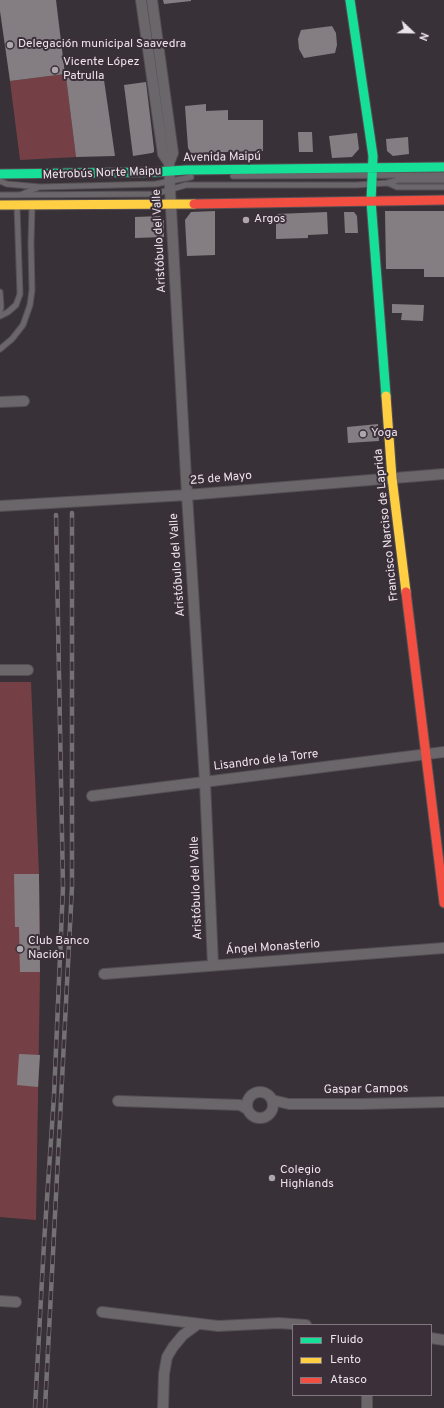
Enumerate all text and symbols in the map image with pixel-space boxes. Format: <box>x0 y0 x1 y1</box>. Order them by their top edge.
north arrow <box>392 12 432 52</box>
text: N <box>415 30 431 43</box>
place label: Delegación municipal Saavedra <box>18 38 186 52</box>
marker: Delegación municipal Saavedra <box>5 40 15 50</box>
place label: Vicente López Patrulla <box>63 56 140 84</box>
marker: Vicente López Patrulla <box>50 65 60 75</box>
street label: Avenida Maipú <box>183 150 261 166</box>
street label: Metrobús Norte Maipu <box>42 165 162 183</box>
street label: Aristóbulo del Valle <box>150 189 170 293</box>
place label: Argos <box>254 213 285 227</box>
marker: Argos <box>241 215 251 225</box>
place label: Yoga <box>371 427 398 441</box>
marker: Yoga <box>358 429 368 439</box>
street label: Francisco Narciso de Laprida <box>372 448 402 602</box>
street label: 25 de Mayo <box>189 469 253 489</box>
street label: Aristóbulo del Valle <box>167 513 189 617</box>
street label: Lisandro de la Torre <box>213 747 319 775</box>
street label: Aristóbulo del Valle <box>188 836 206 940</box>
place label: Club Banco Nación <box>28 935 89 963</box>
street label: Ángel Monasterio <box>225 938 321 958</box>
marker: Club Banco Nación <box>15 944 25 954</box>
street label: Gaspar Campos <box>323 1082 409 1098</box>
place label: Colegio Highlands <box>280 1164 334 1192</box>
marker: Colegio Highlands <box>267 1173 277 1183</box>
legend <box>292 1324 432 1396</box>
text: Fluido <box>330 1332 363 1348</box>
text: Lento <box>330 1352 361 1368</box>
text: Atasco <box>330 1372 367 1388</box>

